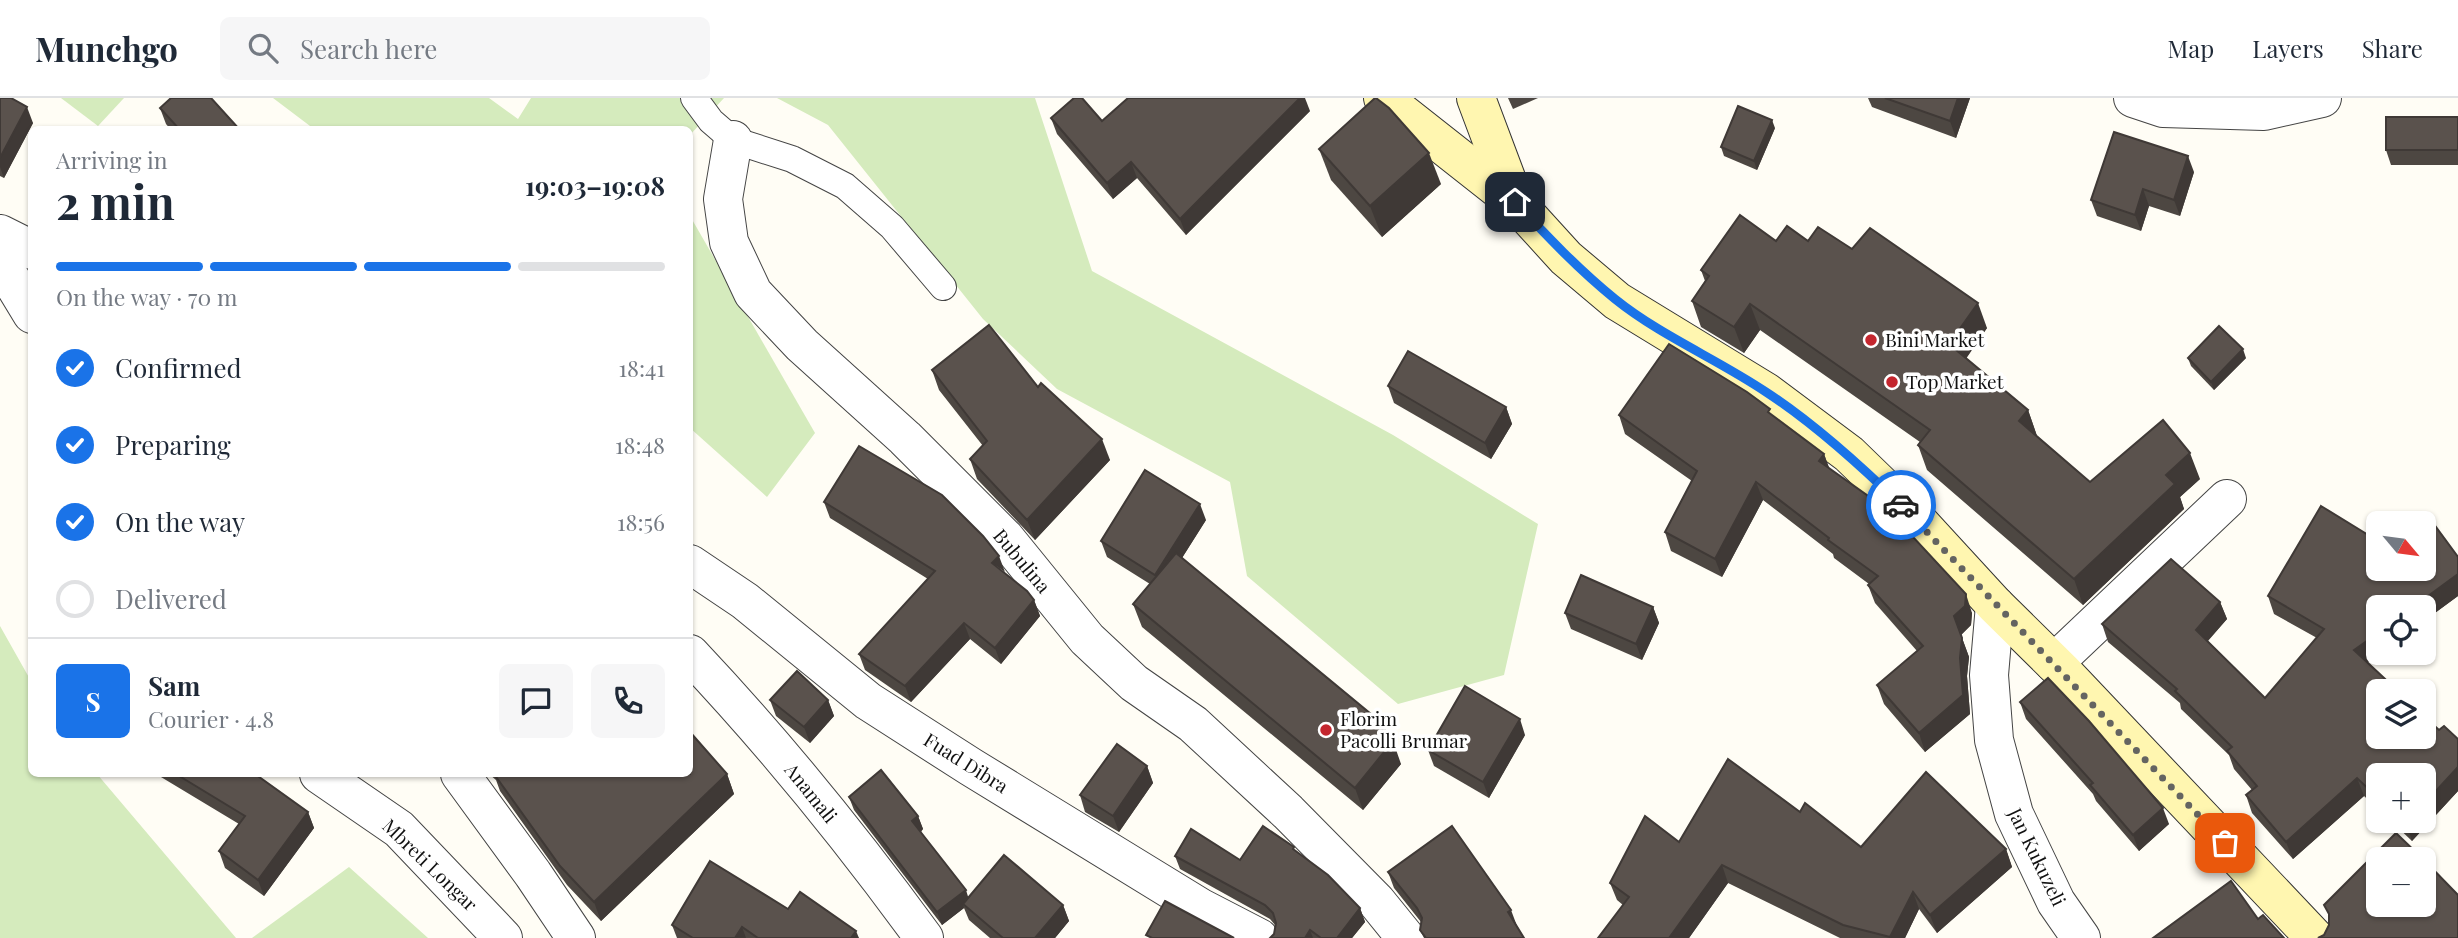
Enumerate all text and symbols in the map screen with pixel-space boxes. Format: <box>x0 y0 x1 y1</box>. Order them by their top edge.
search box <box>220 17 710 80</box>
text: Munchgo <box>35 26 178 70</box>
icon: search <box>244 29 282 67</box>
text: Search here <box>300 31 437 66</box>
text: Map <box>2168 32 2214 64</box>
text: Layers <box>2252 32 2324 64</box>
text: Share <box>2362 32 2423 64</box>
text: Arriving in <box>56 144 168 175</box>
text: 19:03–19:08 <box>525 168 665 203</box>
text: 2 min <box>56 170 175 232</box>
pin <box>1485 172 1545 232</box>
icon: home <box>1496 183 1534 221</box>
text: On the way · 70 m <box>56 281 237 312</box>
place label: Bini Market <box>1885 326 1984 352</box>
marker: Bini Market <box>1863 332 1879 348</box>
icon: check <box>56 349 94 387</box>
text: Confirmed <box>115 350 242 385</box>
text: 18:41 <box>619 352 665 383</box>
place label: Top Market <box>1906 368 2004 394</box>
marker: Top Market <box>1884 374 1900 390</box>
icon: check <box>56 426 94 464</box>
text: Preparing <box>115 427 231 462</box>
text: 18:48 <box>615 429 665 460</box>
courier <box>1866 470 1936 540</box>
icon: car <box>1882 486 1920 524</box>
icon: check <box>56 503 94 541</box>
text: On the way <box>115 504 245 539</box>
text: 18:56 <box>617 506 665 537</box>
north arrow <box>2366 511 2436 581</box>
map controls <box>2366 511 2436 917</box>
street label: Bubulina <box>988 523 1058 598</box>
text: Delivered <box>115 581 227 616</box>
button: locate <box>2366 595 2436 665</box>
button: chat <box>499 664 573 738</box>
button: phone <box>591 664 665 738</box>
text: Sam <box>148 668 200 703</box>
button: layers <box>2366 679 2436 749</box>
text: S <box>85 684 101 719</box>
text: Courier · 4.8 <box>148 703 274 734</box>
place label: Florim Pacolli Brumar <box>1340 705 1468 753</box>
marker: Florim Pacolli Brumar <box>1318 722 1334 738</box>
street label: Fuad Dibra <box>919 726 1014 799</box>
street label: Anamali <box>779 756 844 828</box>
button: + <box>2366 763 2436 833</box>
street label: Jan Kukuzeli <box>2003 802 2073 910</box>
street label: Mbreti Longar <box>378 812 484 917</box>
pin <box>2195 813 2255 873</box>
icon: bag <box>2206 824 2244 862</box>
button: − <box>2366 847 2436 917</box>

